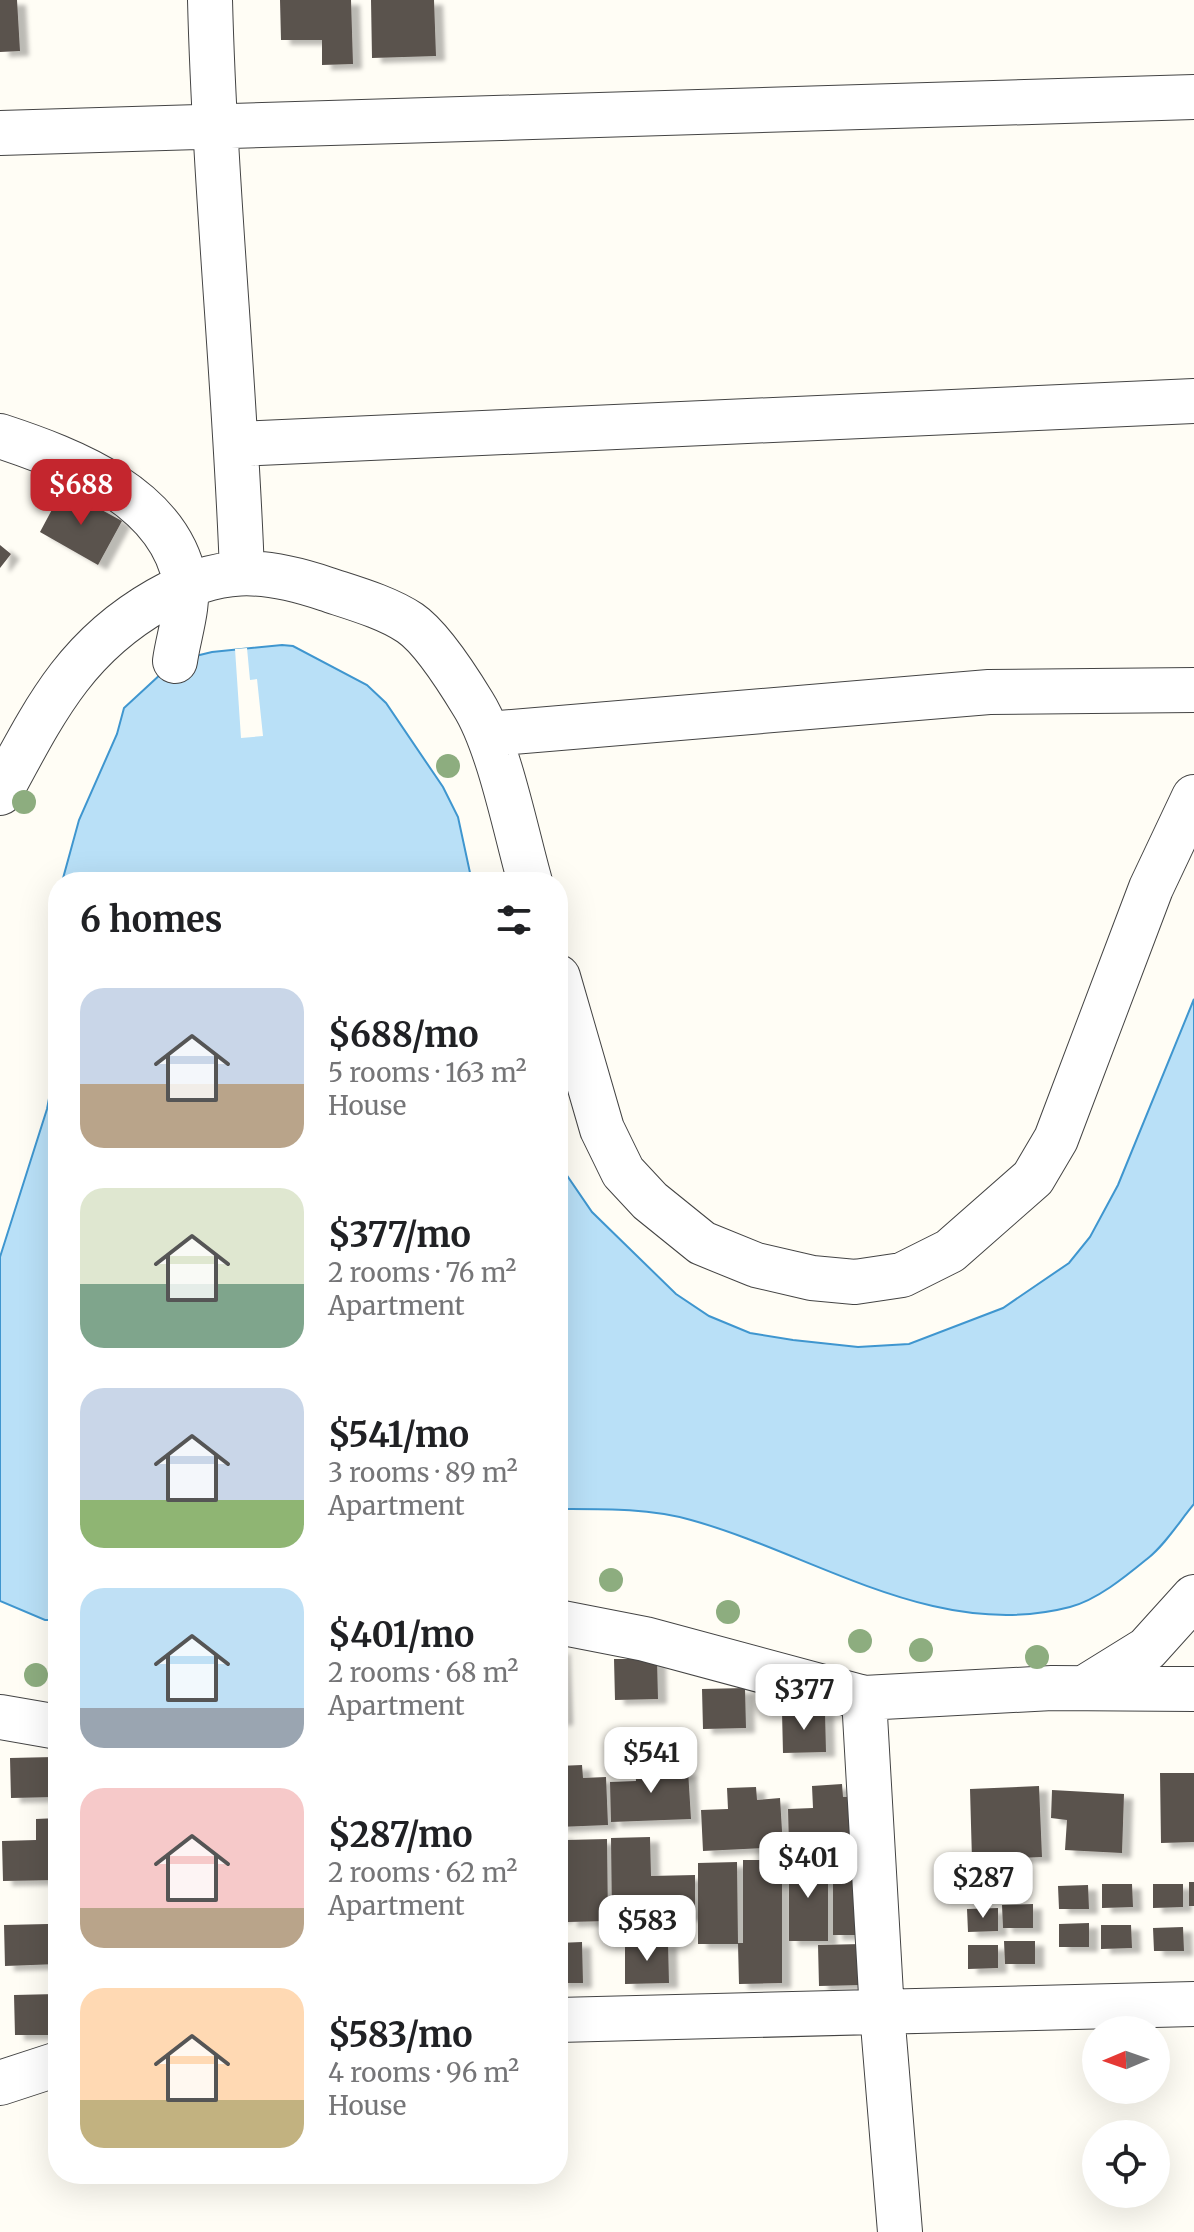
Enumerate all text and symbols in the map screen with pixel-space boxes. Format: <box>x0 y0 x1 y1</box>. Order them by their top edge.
pin: $688 <box>34 459 128 527</box>
text: $688 <box>49 468 113 501</box>
icon: filters <box>492 898 536 942</box>
text: 6 homes <box>80 899 222 941</box>
text: $688/mo <box>328 1014 479 1056</box>
icon: home <box>144 1020 240 1116</box>
text: 5 rooms · 163 m² <box>328 1056 527 1089</box>
text: House <box>328 1089 406 1122</box>
text: $377/mo <box>328 1214 471 1256</box>
icon: home <box>144 1220 240 1316</box>
text: 2 rooms · 76 m² <box>328 1256 516 1289</box>
text: Apartment <box>328 1289 465 1322</box>
text: $541/mo <box>328 1414 469 1456</box>
icon: home <box>144 1420 240 1516</box>
text: 3 rooms · 89 m² <box>328 1456 518 1489</box>
text: Apartment <box>328 1489 465 1522</box>
text: $401/mo <box>328 1614 474 1656</box>
icon: home <box>144 1620 240 1716</box>
text: 2 rooms · 68 m² <box>328 1656 518 1689</box>
pin: $377 <box>757 1664 851 1732</box>
text: $377 <box>773 1673 835 1706</box>
text: Apartment <box>328 1689 465 1722</box>
pin: $541 <box>604 1727 698 1795</box>
text: $541 <box>622 1736 680 1769</box>
text: $287/mo <box>328 1814 473 1856</box>
icon: home <box>144 1820 240 1916</box>
pin: $401 <box>761 1832 855 1900</box>
text: $401 <box>777 1841 839 1874</box>
pin: $287 <box>936 1852 1030 1920</box>
text: 2 rooms · 62 m² <box>328 1856 517 1889</box>
text: $287 <box>952 1861 1014 1894</box>
text: Apartment <box>328 1889 465 1922</box>
pin: $583 <box>600 1895 694 1963</box>
text: $583 <box>617 1904 677 1937</box>
text: $583/mo <box>328 2014 473 2056</box>
north arrow <box>1082 2016 1170 2104</box>
map controls <box>1082 2016 1170 2208</box>
icon: home <box>144 2020 240 2116</box>
text: 4 rooms · 96 m² <box>328 2056 519 2089</box>
text: House <box>328 2089 406 2122</box>
button: locate <box>1082 2120 1170 2208</box>

